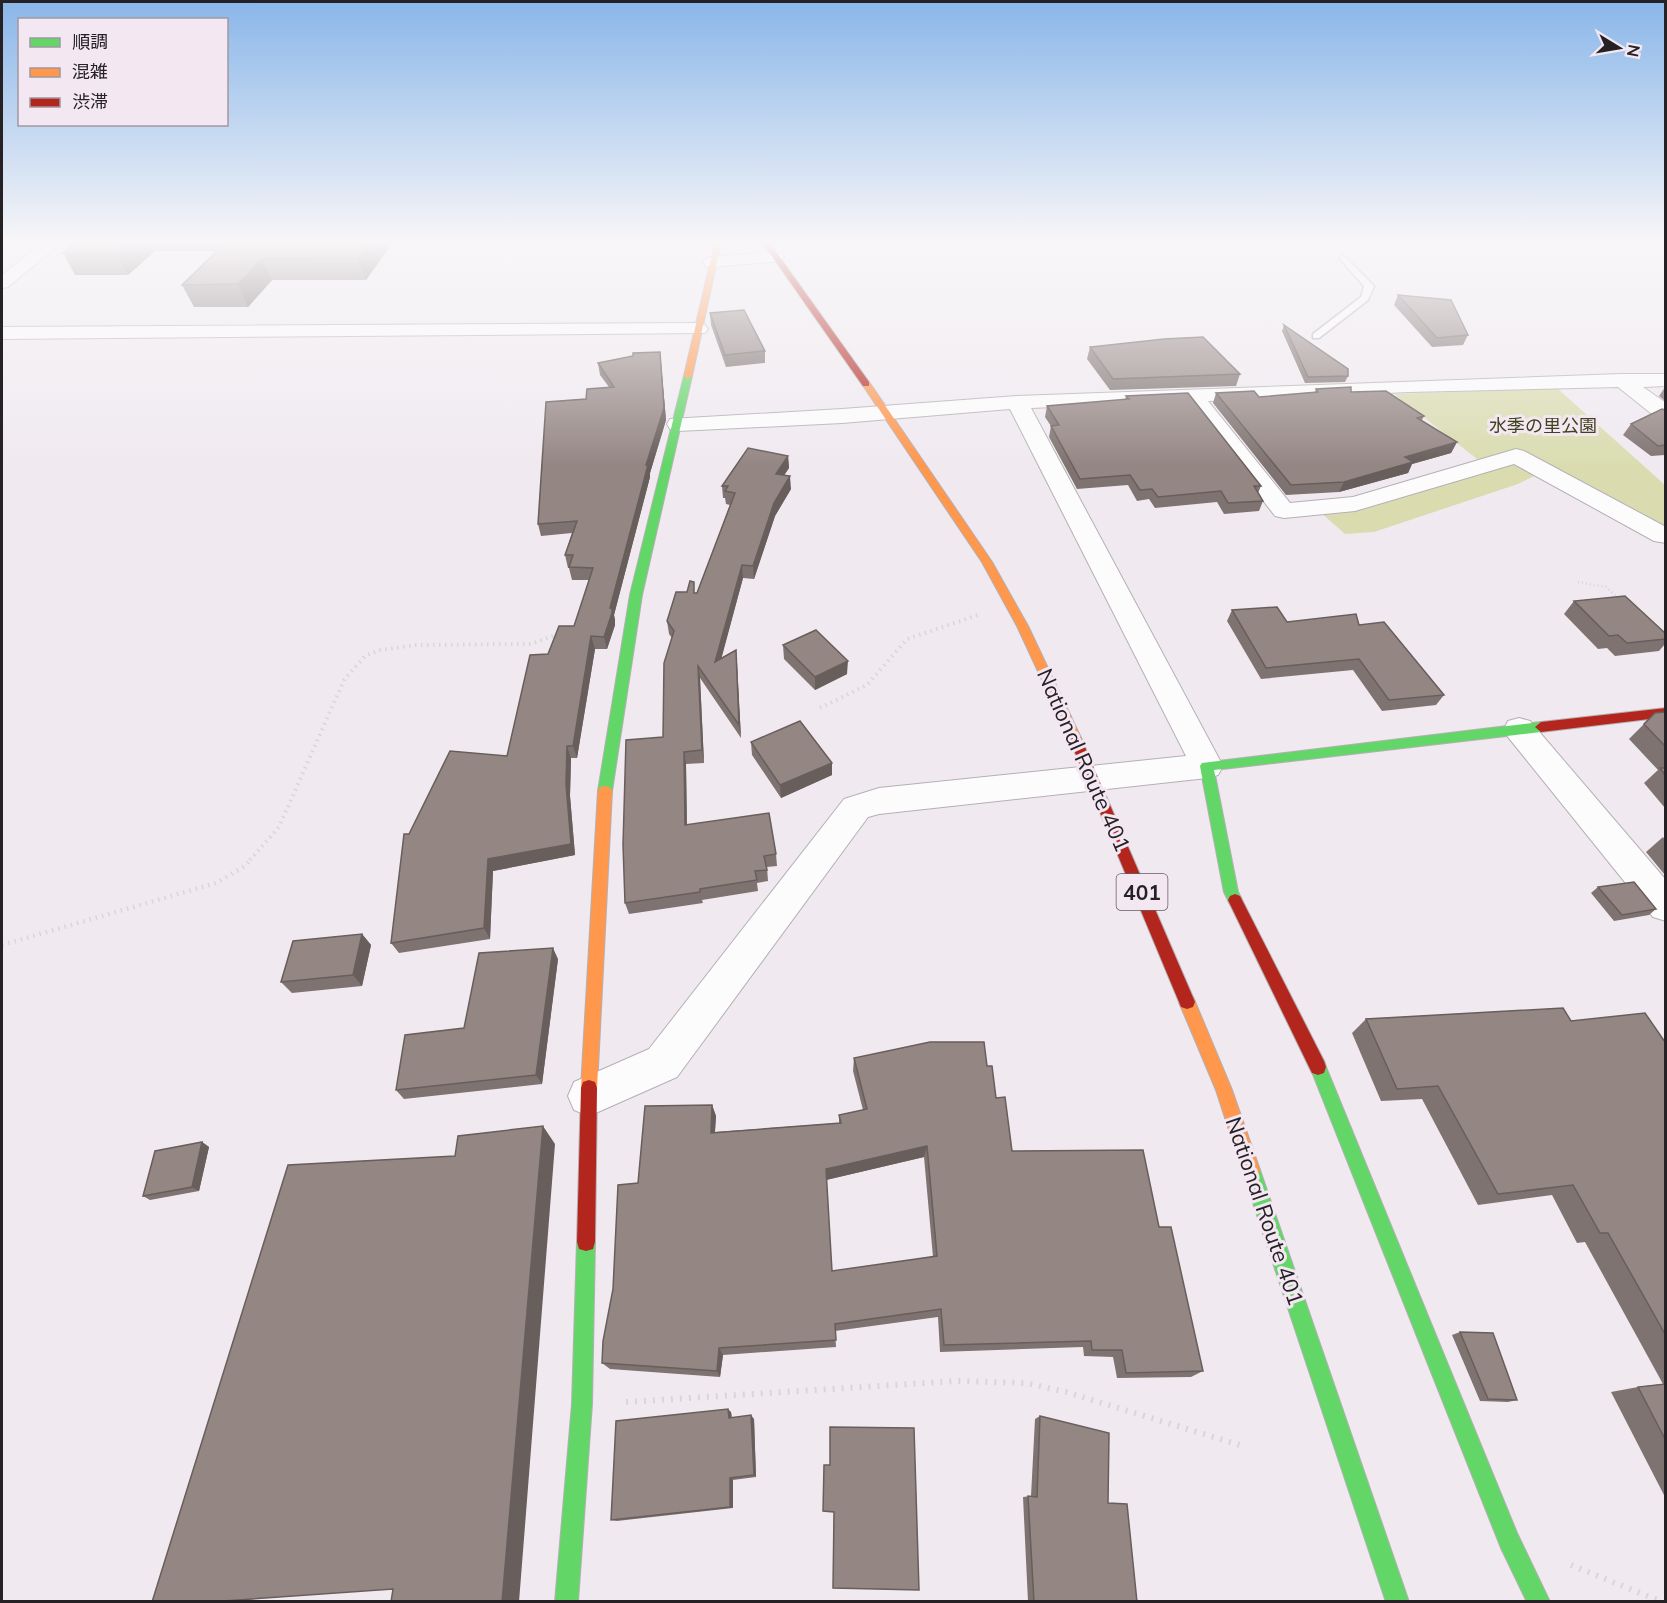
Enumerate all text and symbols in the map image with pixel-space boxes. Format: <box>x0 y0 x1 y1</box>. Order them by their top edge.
legend <box>18 18 228 126</box>
north arrow <box>1589 18 1649 78</box>
text: 順調 <box>72 30 108 53</box>
text: N <box>1623 43 1645 59</box>
text: 混雑 <box>72 60 108 83</box>
text: 渋滞 <box>72 90 108 113</box>
park label: 水季の里公園 <box>1489 414 1597 437</box>
street label: National Route 401 <box>1031 664 1137 856</box>
road number: 401 <box>1116 874 1168 910</box>
street label: National Route 401 <box>1220 1113 1310 1309</box>

